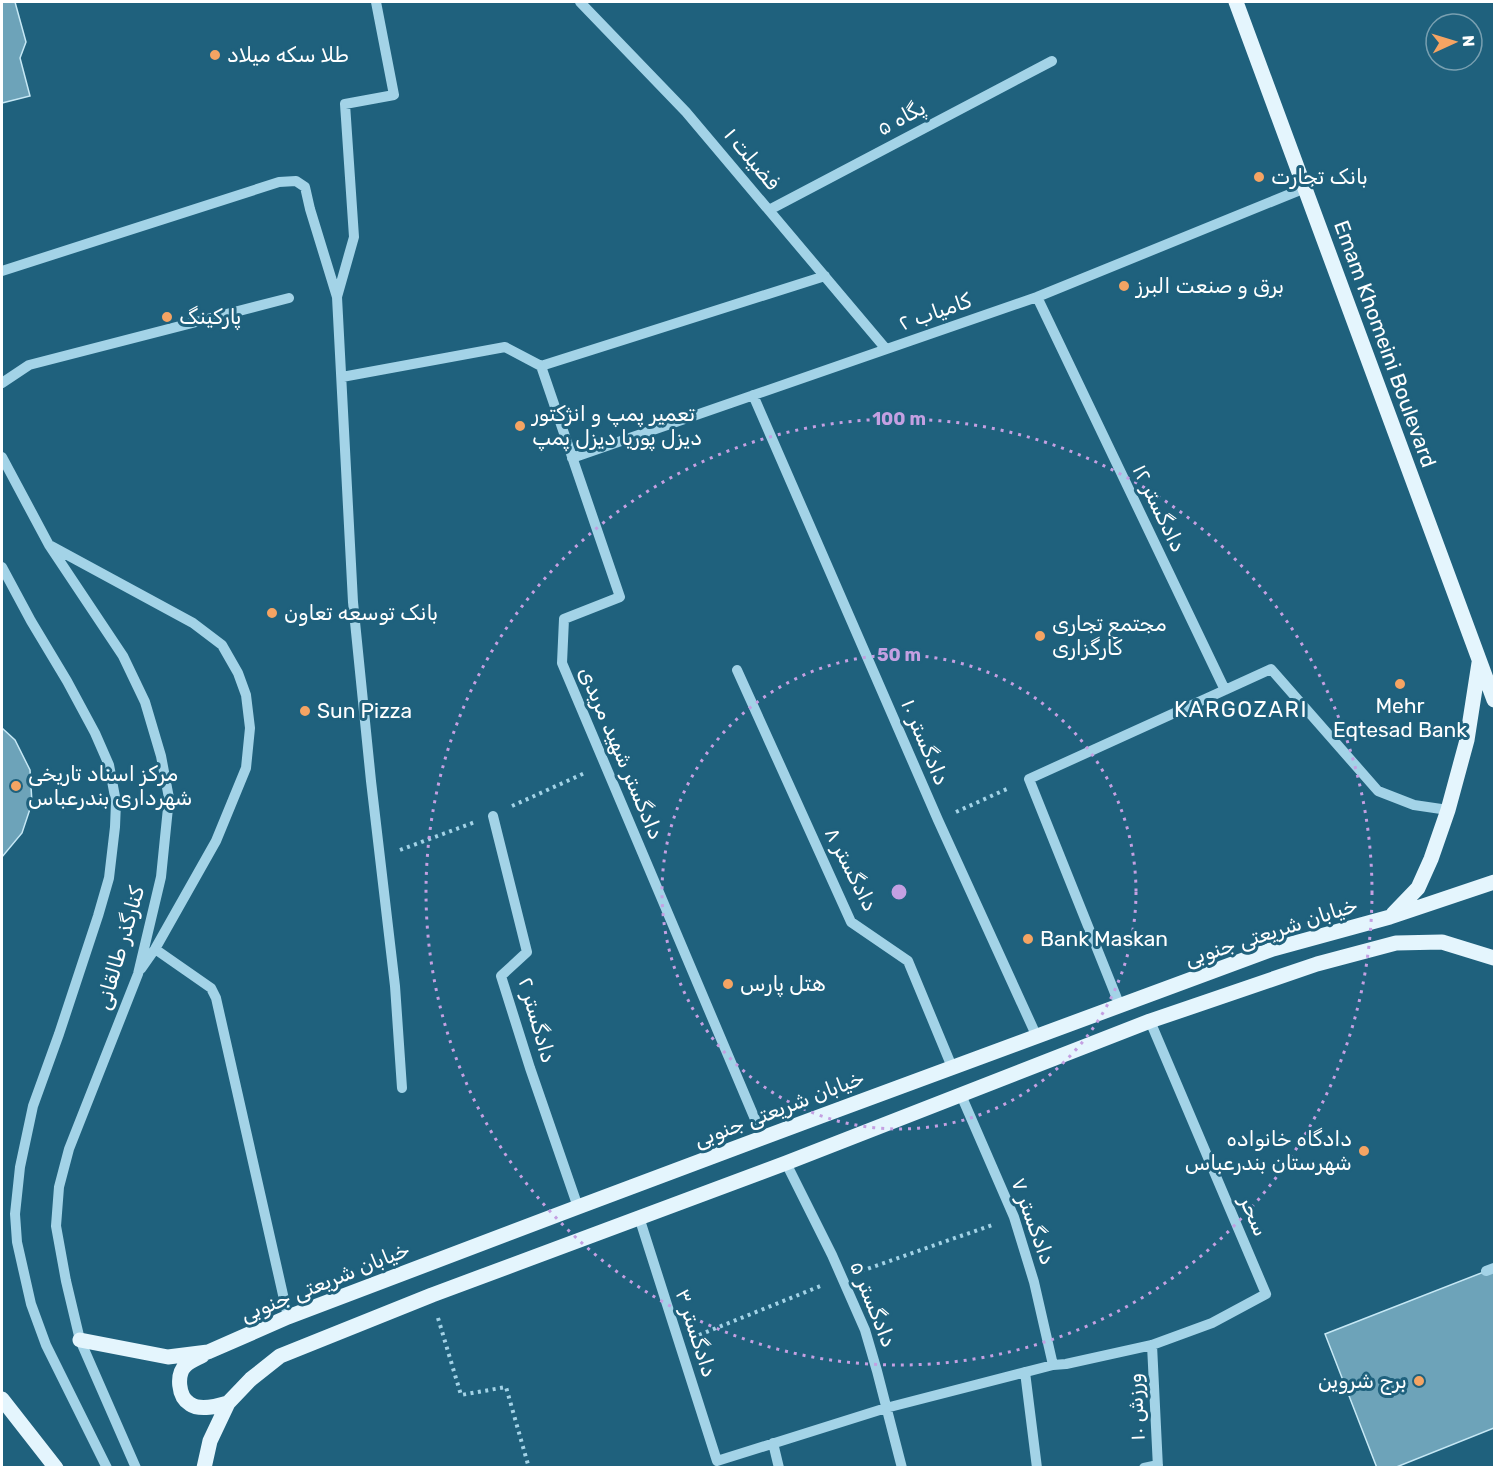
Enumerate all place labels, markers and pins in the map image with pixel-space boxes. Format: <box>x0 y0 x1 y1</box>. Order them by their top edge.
place label: طلا سکه میلاد <box>227 42 349 67</box>
marker: طلا سکه میلاد <box>208 48 222 62</box>
place label: بانک تجارت <box>1271 164 1368 189</box>
marker: بانک تجارت <box>1252 170 1266 184</box>
place label: برق و صنعت البرز <box>1134 273 1284 299</box>
marker: برق و صنعت البرز <box>1117 279 1131 293</box>
place label: پارکینگ <box>179 304 241 331</box>
marker: پارکینگ <box>160 310 174 324</box>
place label: تعمیر پمپ و انژکتور دیزل پوریا دیزل پمپ <box>530 401 702 452</box>
marker: تعمیر پمپ و انژکتور دیزل پوریا دیزل پمپ <box>513 419 527 433</box>
place label: بانک توسعه تعاون <box>284 600 438 626</box>
marker: بانک توسعه تعاون <box>265 606 279 620</box>
place label: مجتمع تجاری کارگزاری <box>1052 611 1167 660</box>
marker: مجتمع تجاری کارگزاری <box>1033 629 1047 643</box>
marker: Mehr Eqtesad Bank <box>1393 677 1407 691</box>
place label: Mehr Eqtesad Bank <box>1333 693 1467 742</box>
place label: Sun Pizza <box>317 698 412 723</box>
marker: Sun Pizza <box>298 704 312 718</box>
place label: مرکز اسناد تاریخی شهرداری بندرعباس <box>28 761 192 810</box>
marker: مرکز اسناد تاریخی شهرداری بندرعباس <box>9 779 23 793</box>
centre of rings <box>889 882 909 902</box>
place label: Bank Maskan <box>1040 926 1168 951</box>
marker: Bank Maskan <box>1021 932 1035 946</box>
place label: هتل پارس <box>740 971 826 998</box>
marker: هتل پارس <box>721 977 735 991</box>
place label: دادگاه خانواده شهرستان بندرعباس <box>1185 1126 1352 1175</box>
marker: دادگاه خانواده شهرستان بندرعباس <box>1357 1144 1371 1158</box>
place label: برج شروین <box>1318 1368 1407 1395</box>
marker: برج شروین <box>1412 1374 1426 1388</box>

